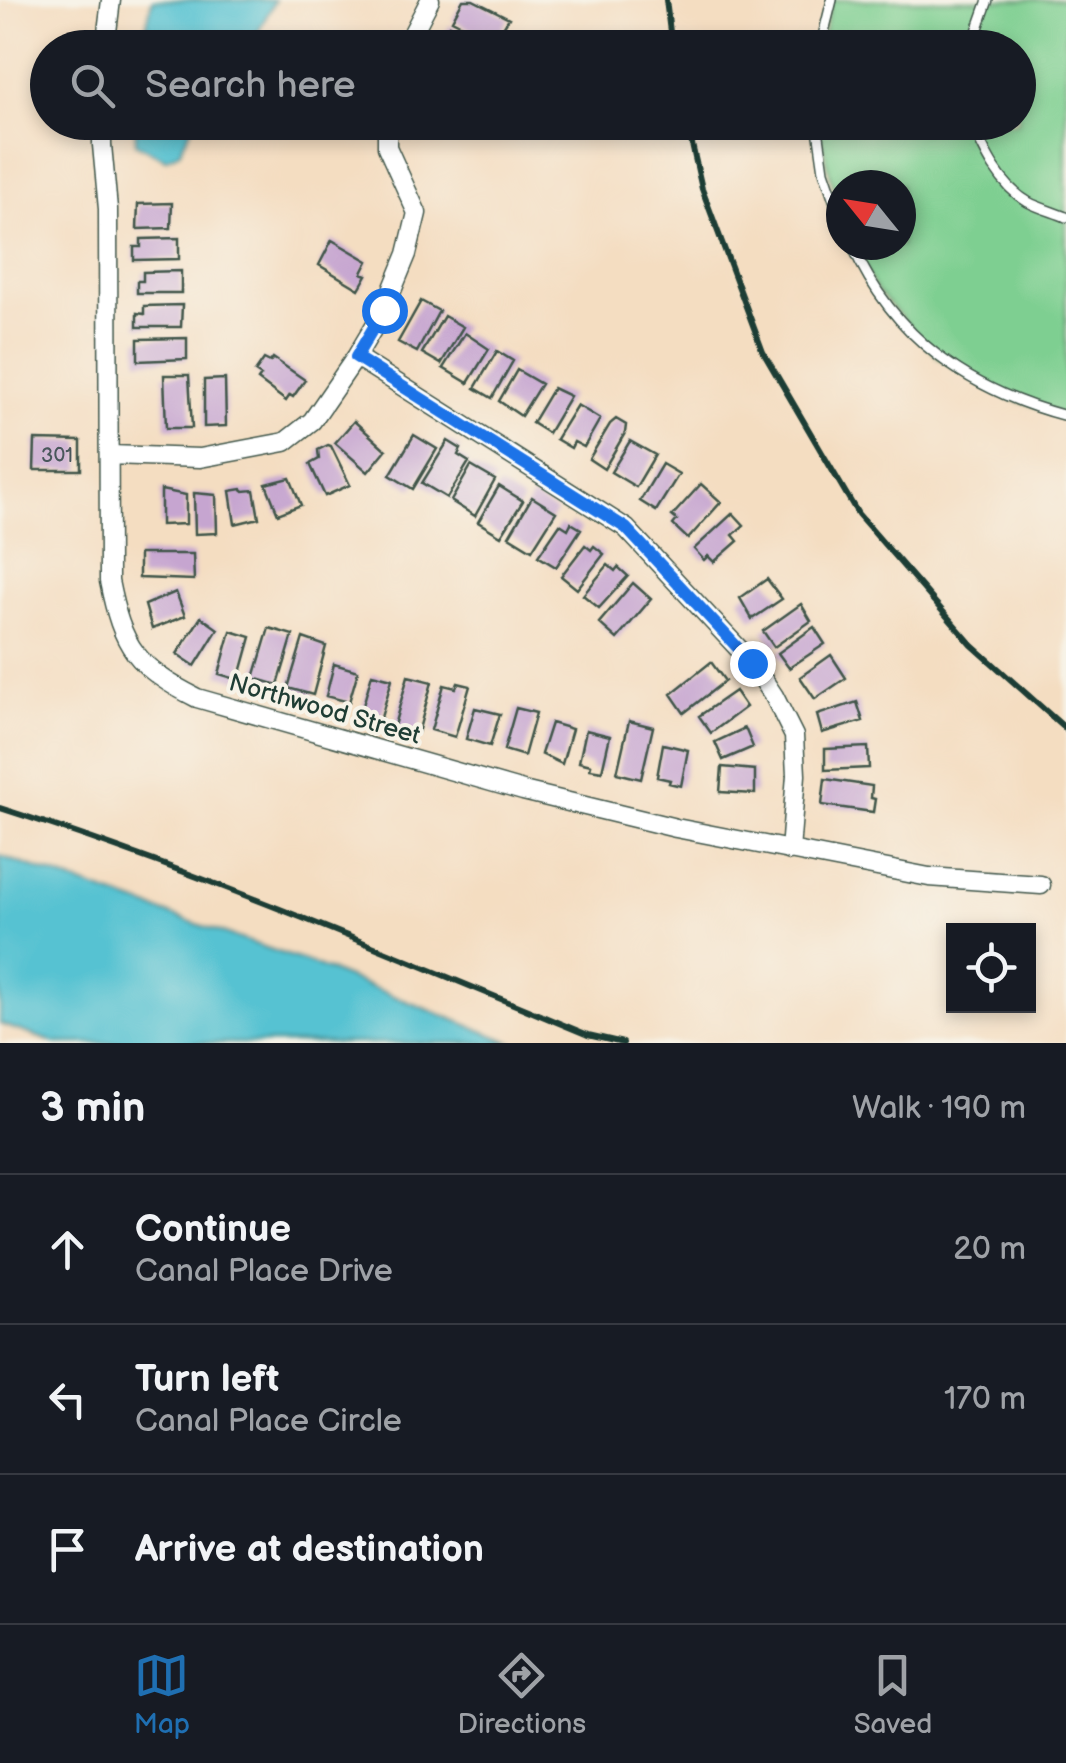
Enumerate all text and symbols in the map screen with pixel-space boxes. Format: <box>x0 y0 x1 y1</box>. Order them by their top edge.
search box <box>30 30 1036 140</box>
icon: search <box>65 58 120 113</box>
text: Search here <box>145 63 356 108</box>
north arrow <box>826 170 916 260</box>
route start <box>362 288 408 334</box>
house number: 301 <box>41 444 73 468</box>
route end <box>730 641 776 687</box>
street label: Northwood Street <box>225 667 424 752</box>
map controls <box>946 923 1036 1013</box>
button: locate <box>946 923 1036 1013</box>
text: 3 min <box>40 1083 145 1134</box>
text: Walk · 190 m <box>852 1089 1026 1128</box>
text: Continue <box>135 1207 291 1252</box>
icon: ahead <box>40 1222 95 1277</box>
text: 20 m <box>953 1230 1026 1269</box>
text: Canal Place Drive <box>135 1252 393 1291</box>
text: Turn left <box>135 1357 279 1402</box>
icon: left <box>40 1372 95 1427</box>
text: 170 m <box>944 1380 1026 1419</box>
text: Canal Place Circle <box>135 1402 402 1441</box>
icon: arrive <box>40 1522 95 1577</box>
text: Arrive at destination <box>135 1527 484 1572</box>
tab: Map <box>134 1648 190 1741</box>
tab: Directions <box>457 1648 586 1741</box>
tab: Saved <box>854 1648 932 1741</box>

